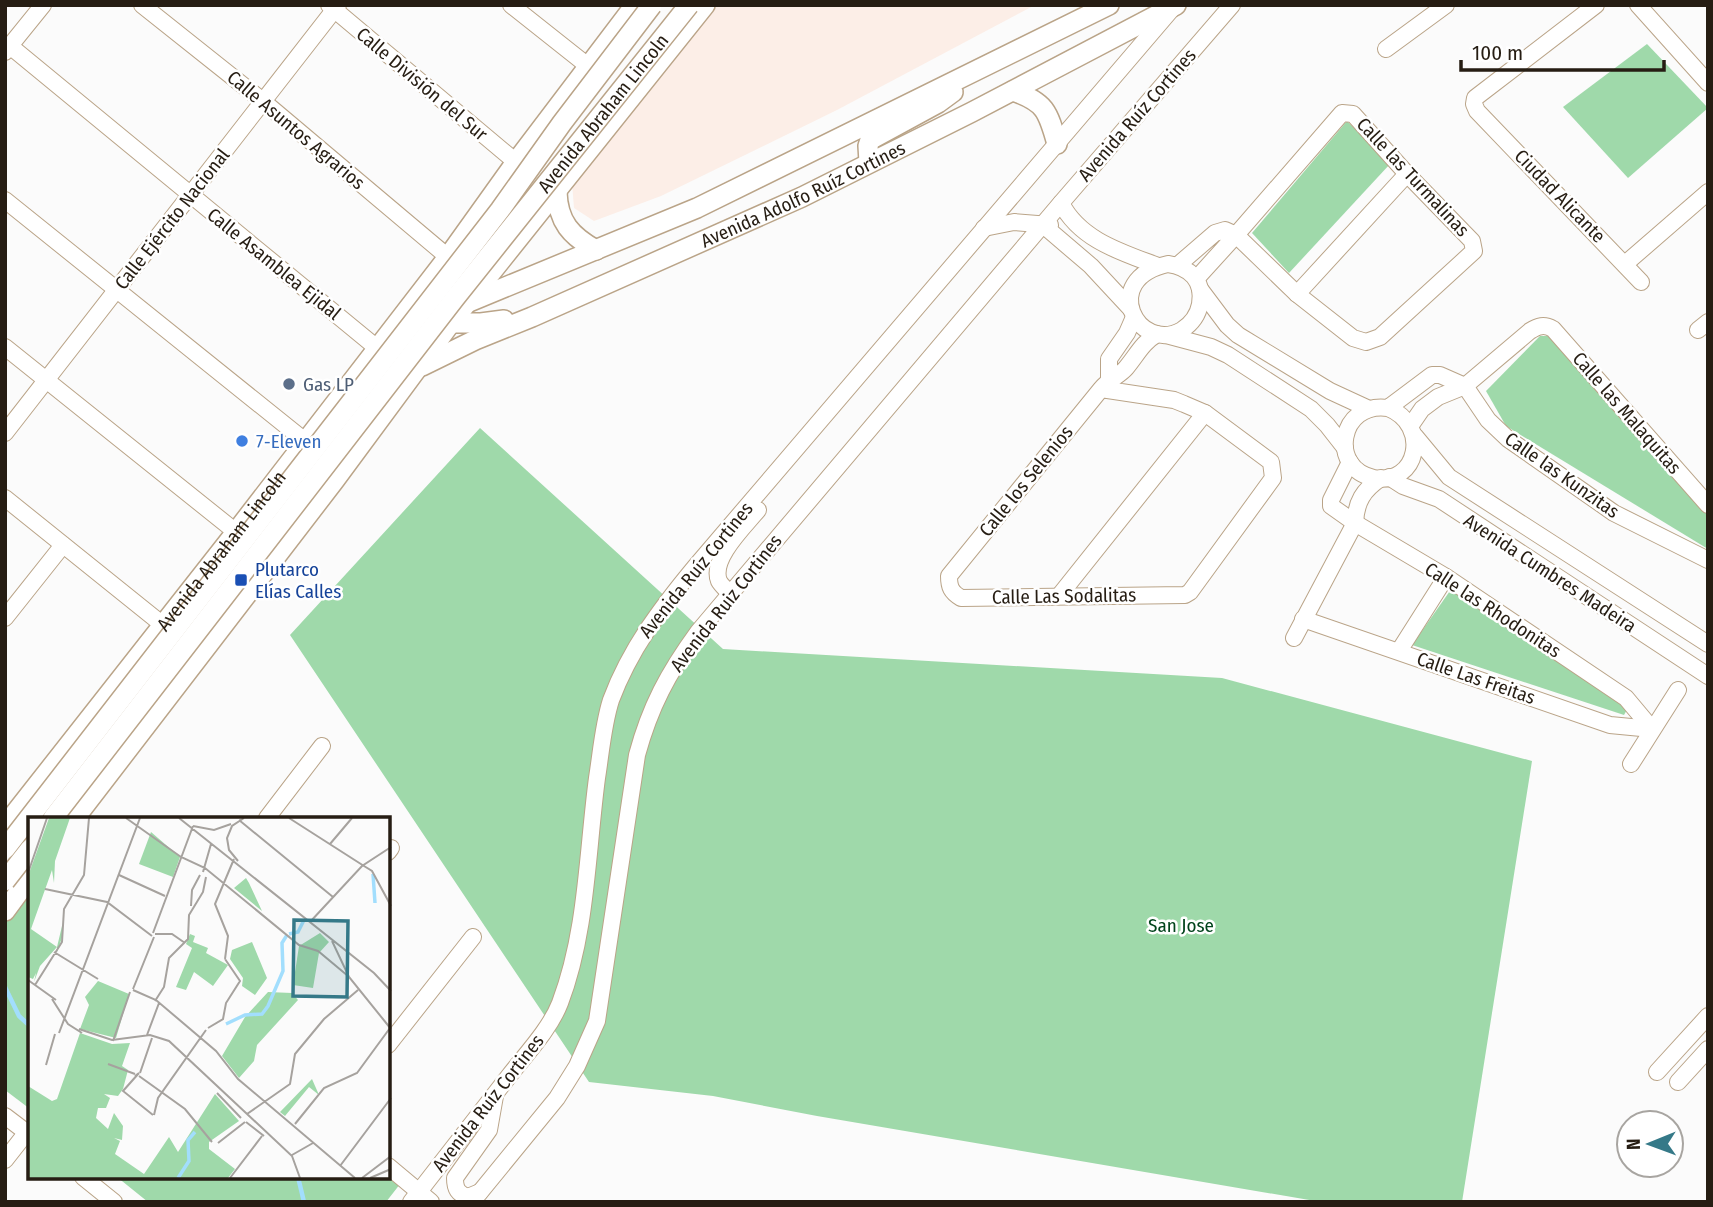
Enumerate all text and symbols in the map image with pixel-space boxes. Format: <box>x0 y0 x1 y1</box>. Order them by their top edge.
street label: Calle División del Sur <box>352 23 492 146</box>
scale bar <box>1461 28 1664 72</box>
street label: Avenida Abraham Lincoln <box>532 29 673 197</box>
text: 100 m <box>1472 40 1523 66</box>
street label: Avenida Ruíz Cortines <box>1073 44 1201 186</box>
street label: Calle Asuntos Agrarios <box>222 66 370 194</box>
street label: Calle las Turmalinas <box>1352 113 1474 241</box>
street label: Avenida Adolfo Ruíz Cortines <box>697 136 909 252</box>
street label: Calle Ejército Nacional <box>110 144 234 294</box>
street label: Ciudad Alicante <box>1510 145 1610 247</box>
street label: Calle Asamblea Ejidal <box>203 203 345 325</box>
street label: Calle las Malaquitas <box>1568 347 1686 479</box>
place label: Gas LP <box>303 373 354 396</box>
marker: Gas LP <box>281 376 297 392</box>
street label: Calle los Selenios <box>974 421 1078 541</box>
street label: Calle las Kunzitas <box>1500 427 1624 523</box>
place label: 7-Eleven <box>256 430 322 453</box>
marker: 7-Eleven <box>234 433 250 449</box>
street label: Avenida Abraham Lincoln <box>151 466 291 635</box>
street label: Avenida Ruíz Cortines <box>634 497 758 643</box>
street label: Avenida Cumbres Madeira <box>1459 509 1641 637</box>
street label: Avenida Ruiz Cortines <box>665 530 787 676</box>
street label: Calle las Rhodonitas <box>1421 557 1565 663</box>
place label: Plutarco Elías Calles <box>255 558 341 603</box>
marker: Plutarco Elías Calles <box>233 572 249 588</box>
street label: Calle Las Sodalitas <box>992 583 1136 609</box>
street label: Calle Las Freitas <box>1414 647 1538 709</box>
inset map <box>28 817 390 1179</box>
park label: San Jose <box>1148 914 1214 937</box>
street label: Avenida Ruíz Cortines <box>427 1030 549 1176</box>
north arrow <box>1615 1109 1685 1179</box>
text: N <box>1622 1138 1645 1150</box>

